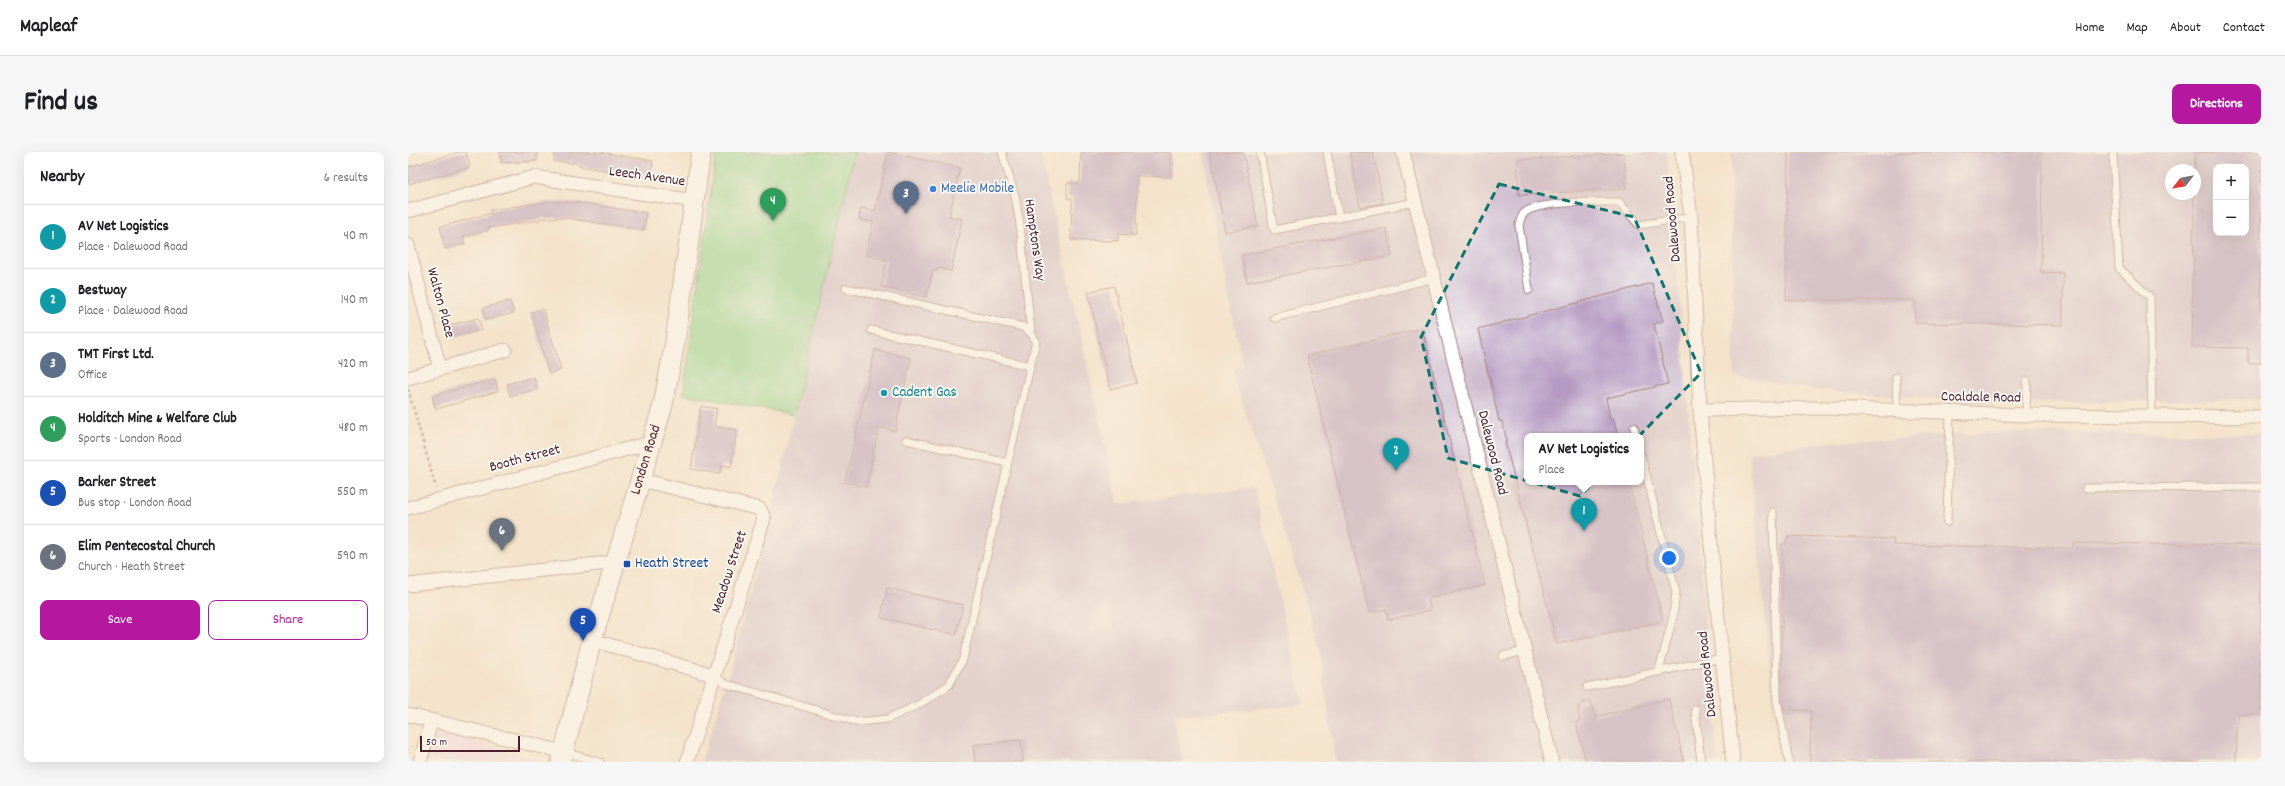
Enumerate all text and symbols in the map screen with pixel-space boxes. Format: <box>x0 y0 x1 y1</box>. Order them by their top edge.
text: Mapleaf <box>20 14 77 41</box>
text: Home <box>2075 18 2104 38</box>
text: Map <box>2126 18 2148 38</box>
text: About <box>2170 18 2201 38</box>
text: Contact <box>2223 18 2265 38</box>
text: Find us <box>24 84 98 124</box>
button: Directions <box>2172 84 2261 124</box>
street label: Leech Avenue <box>607 161 687 193</box>
north arrow <box>2165 164 2201 200</box>
map controls <box>2213 164 2249 236</box>
button: + <box>2213 164 2249 200</box>
text: Nearby <box>40 166 84 190</box>
text: 6 results <box>324 169 368 188</box>
street label: Dalewood Road <box>1658 175 1688 263</box>
place label: Meelie Mobile <box>941 178 1015 200</box>
pin: 3 <box>893 181 919 214</box>
marker: Meelie Mobile <box>928 184 938 194</box>
pin: 4 <box>760 188 786 221</box>
street label: Hamptons Way <box>1017 198 1051 283</box>
button: − <box>2213 200 2249 236</box>
text: AV Net Logistics <box>78 216 169 238</box>
text: 1 <box>52 227 54 246</box>
text: 40 m <box>344 227 368 246</box>
text: Place · Dalewood Road <box>78 238 188 257</box>
street label: Walton Place <box>420 265 460 341</box>
text: Bestway <box>78 280 126 302</box>
text: 2 <box>50 291 56 310</box>
text: 140 m <box>341 291 368 310</box>
text: Place · Dalewood Road <box>78 302 188 321</box>
text: TMT First Ltd. <box>78 344 154 366</box>
text: 3 <box>50 355 56 374</box>
text: 420 m <box>338 355 368 374</box>
text: Office <box>78 366 107 385</box>
place label: Cadent Gas <box>892 382 957 404</box>
street label: Coaldale Road <box>1941 386 2021 410</box>
marker: Cadent Gas <box>879 388 889 398</box>
text: Holditch Mine & Welfare Club <box>78 408 237 430</box>
street label: Dalewood Road <box>1471 408 1513 498</box>
text: 4 <box>50 419 56 438</box>
text: 480 m <box>338 419 368 438</box>
street label: London Road <box>625 422 667 498</box>
text: Sports · London Road <box>78 430 182 449</box>
popup <box>1524 433 1644 485</box>
pin: 2 <box>1383 438 1409 471</box>
street label: Booth Street <box>487 439 563 479</box>
text: AV Net Logistics <box>1539 439 1629 461</box>
text: Place <box>1539 461 1565 480</box>
text: Barker Street <box>78 472 156 494</box>
text: 5 <box>50 483 56 502</box>
text: 550 m <box>337 483 368 502</box>
text: Bus stop · London Road <box>78 494 191 513</box>
pin: 1 <box>1571 498 1597 531</box>
pin: 6 <box>489 518 515 551</box>
street label: Meadow Street <box>706 527 754 616</box>
text: Elim Pentecostal Church <box>78 536 215 558</box>
text: 6 <box>50 547 56 566</box>
text: 590 m <box>337 547 368 566</box>
your location <box>1659 548 1679 568</box>
place label: Heath Street <box>635 553 709 575</box>
text: Church · Heath Street <box>78 558 185 577</box>
marker: Heath Street <box>622 559 632 569</box>
button: Save <box>40 600 200 640</box>
button: Share <box>208 600 368 640</box>
pin: 5 <box>570 608 596 641</box>
street label: Dalewood Road <box>1693 630 1723 718</box>
scale bar <box>420 734 520 753</box>
text: 50 m <box>426 735 447 751</box>

